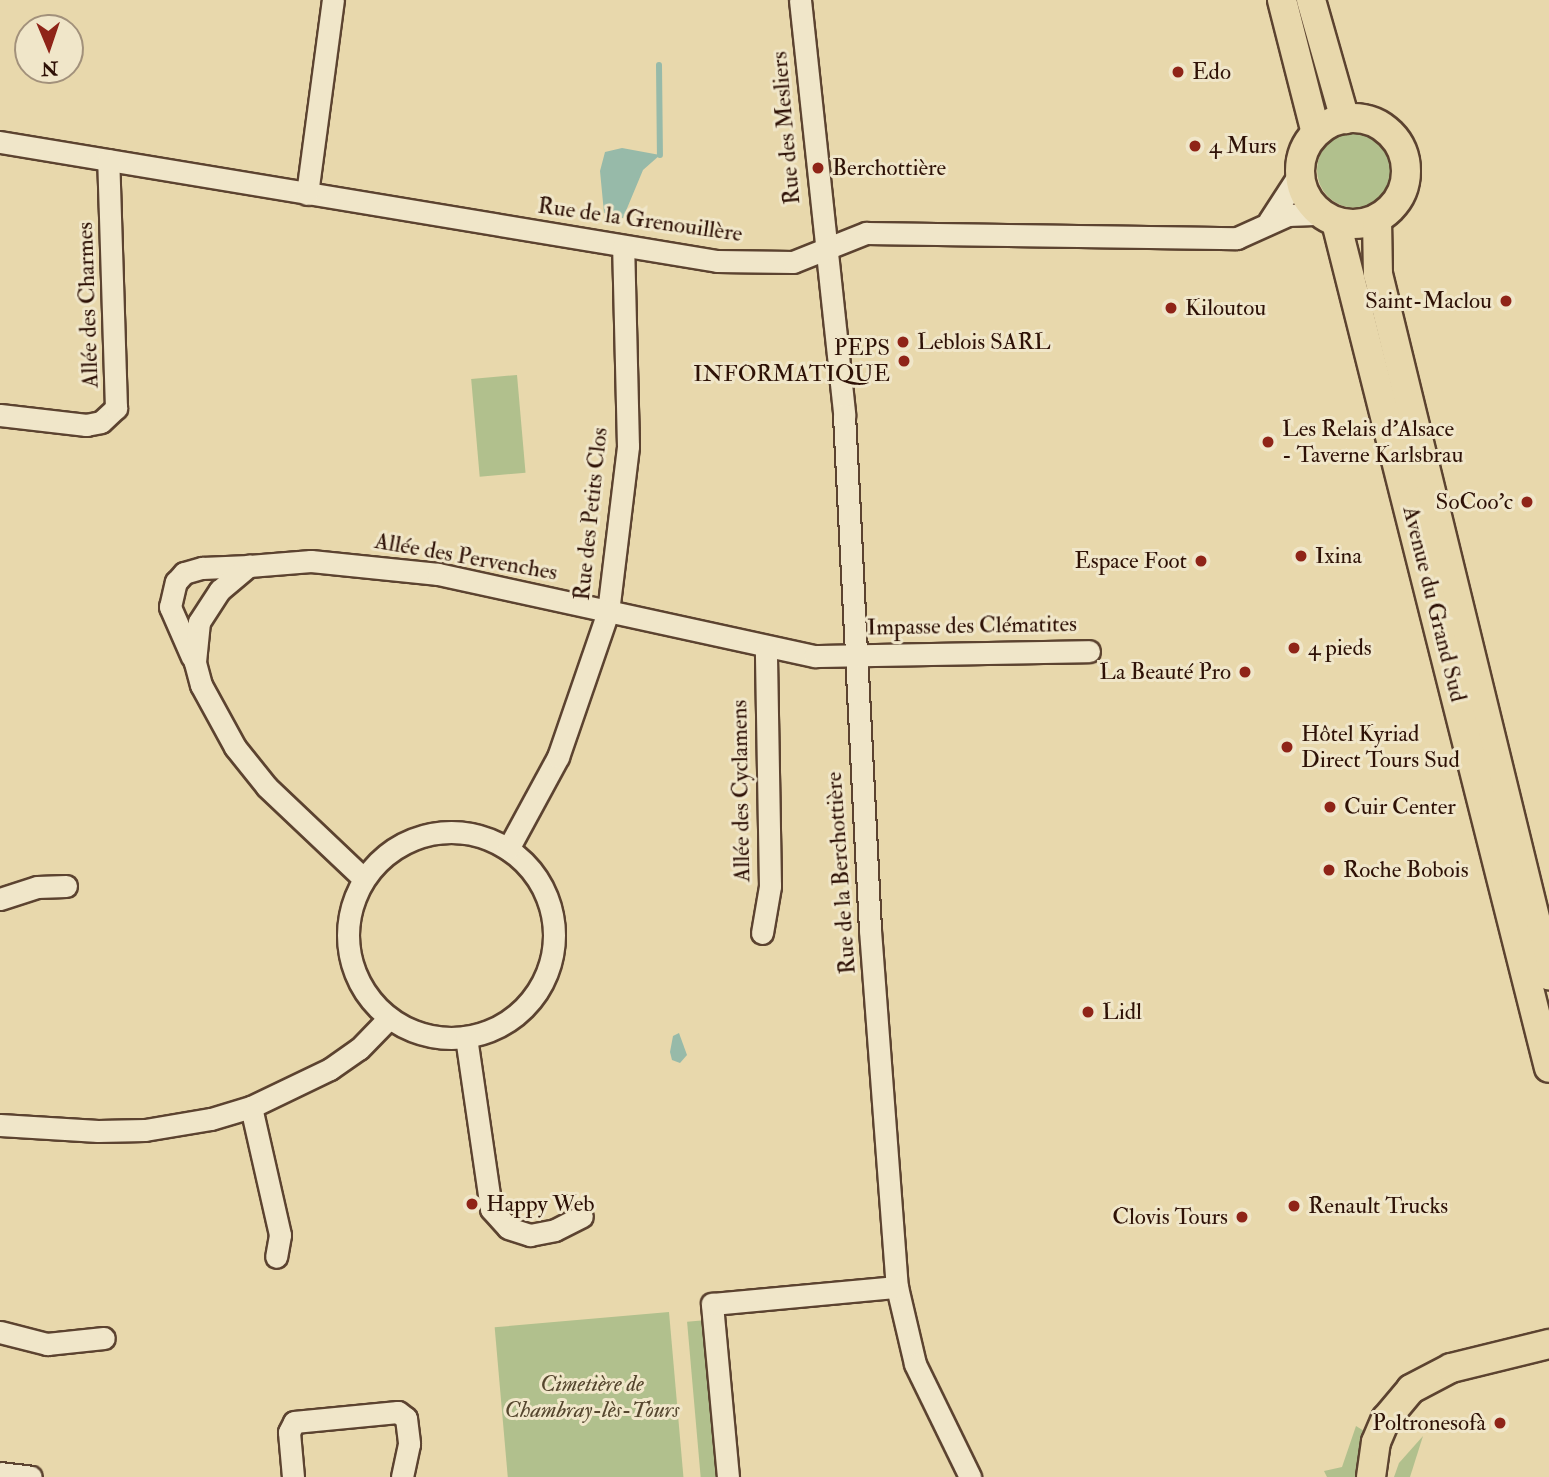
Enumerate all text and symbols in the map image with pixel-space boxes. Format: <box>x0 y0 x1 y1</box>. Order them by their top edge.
north arrow <box>14 14 84 84</box>
street label: Rue des Mesliers <box>766 50 806 206</box>
text: N <box>41 56 59 80</box>
place label: Edo <box>1192 58 1231 86</box>
marker: Edo <box>1170 64 1186 80</box>
place label: 4 Murs <box>1209 132 1276 160</box>
marker: 4 Murs <box>1187 138 1203 154</box>
place label: Berchottière <box>832 154 946 182</box>
marker: Berchottière <box>810 160 826 176</box>
street label: Rue de la Grenouillère <box>536 192 744 248</box>
street label: Allée des Charmes <box>71 221 105 389</box>
place label: Saint-Maclou <box>1365 287 1492 315</box>
marker: Saint-Maclou <box>1498 293 1514 309</box>
place label: Kiloutou <box>1185 294 1266 322</box>
marker: Kiloutou <box>1163 300 1179 316</box>
place label: Leblois SARL <box>917 328 1051 356</box>
place label: PEPS INFORMATIQUE <box>693 334 890 388</box>
marker: Leblois SARL <box>895 334 911 350</box>
marker: PEPS INFORMATIQUE <box>896 353 912 369</box>
place label: Les Relais d’Alsace - Taverne Karlsbrau <box>1282 415 1463 469</box>
street label: Rue des Petits Clos <box>568 426 614 602</box>
marker: Les Relais d’Alsace - Taverne Karlsbrau <box>1260 434 1276 450</box>
place label: SoCoo'c <box>1436 488 1513 516</box>
marker: SoCoo'c <box>1519 494 1535 510</box>
street label: Avenue du Grand Sud <box>1396 503 1472 705</box>
street label: Allée des Pervenches <box>372 527 560 587</box>
place label: Ixina <box>1315 542 1362 570</box>
place label: Espace Foot <box>1074 547 1187 575</box>
marker: Ixina <box>1293 548 1309 564</box>
marker: Espace Foot <box>1193 553 1209 569</box>
street label: Impasse des Clématites <box>867 610 1077 642</box>
place label: 4 pieds <box>1308 634 1372 662</box>
marker: 4 pieds <box>1286 640 1302 656</box>
place label: La Beauté Pro <box>1099 658 1231 686</box>
marker: La Beauté Pro <box>1237 664 1253 680</box>
street label: Allée des Cyclamens <box>726 700 756 882</box>
place label: Hôtel Kyriad Direct Tours Sud <box>1301 720 1460 774</box>
marker: Hôtel Kyriad Direct Tours Sud <box>1279 739 1295 755</box>
street label: Rue de la Berchottière <box>820 771 862 975</box>
place label: Cuir Center <box>1344 793 1456 821</box>
marker: Cuir Center <box>1322 799 1338 815</box>
place label: Roche Bobois <box>1343 856 1469 884</box>
marker: Roche Bobois <box>1321 862 1337 878</box>
place label: Lidl <box>1102 998 1142 1026</box>
marker: Lidl <box>1080 1004 1096 1020</box>
place label: Happy Web <box>486 1190 595 1218</box>
place label: Renault Trucks <box>1308 1192 1448 1220</box>
marker: Happy Web <box>464 1196 480 1212</box>
marker: Renault Trucks <box>1286 1198 1302 1214</box>
place label: Clovis Tours <box>1112 1203 1228 1231</box>
marker: Clovis Tours <box>1234 1209 1250 1225</box>
park label: Cimetière de Chambray-lès-Tours <box>505 1370 679 1424</box>
place label: Poltronesofà <box>1372 1409 1486 1437</box>
marker: Poltronesofà <box>1492 1415 1508 1431</box>

